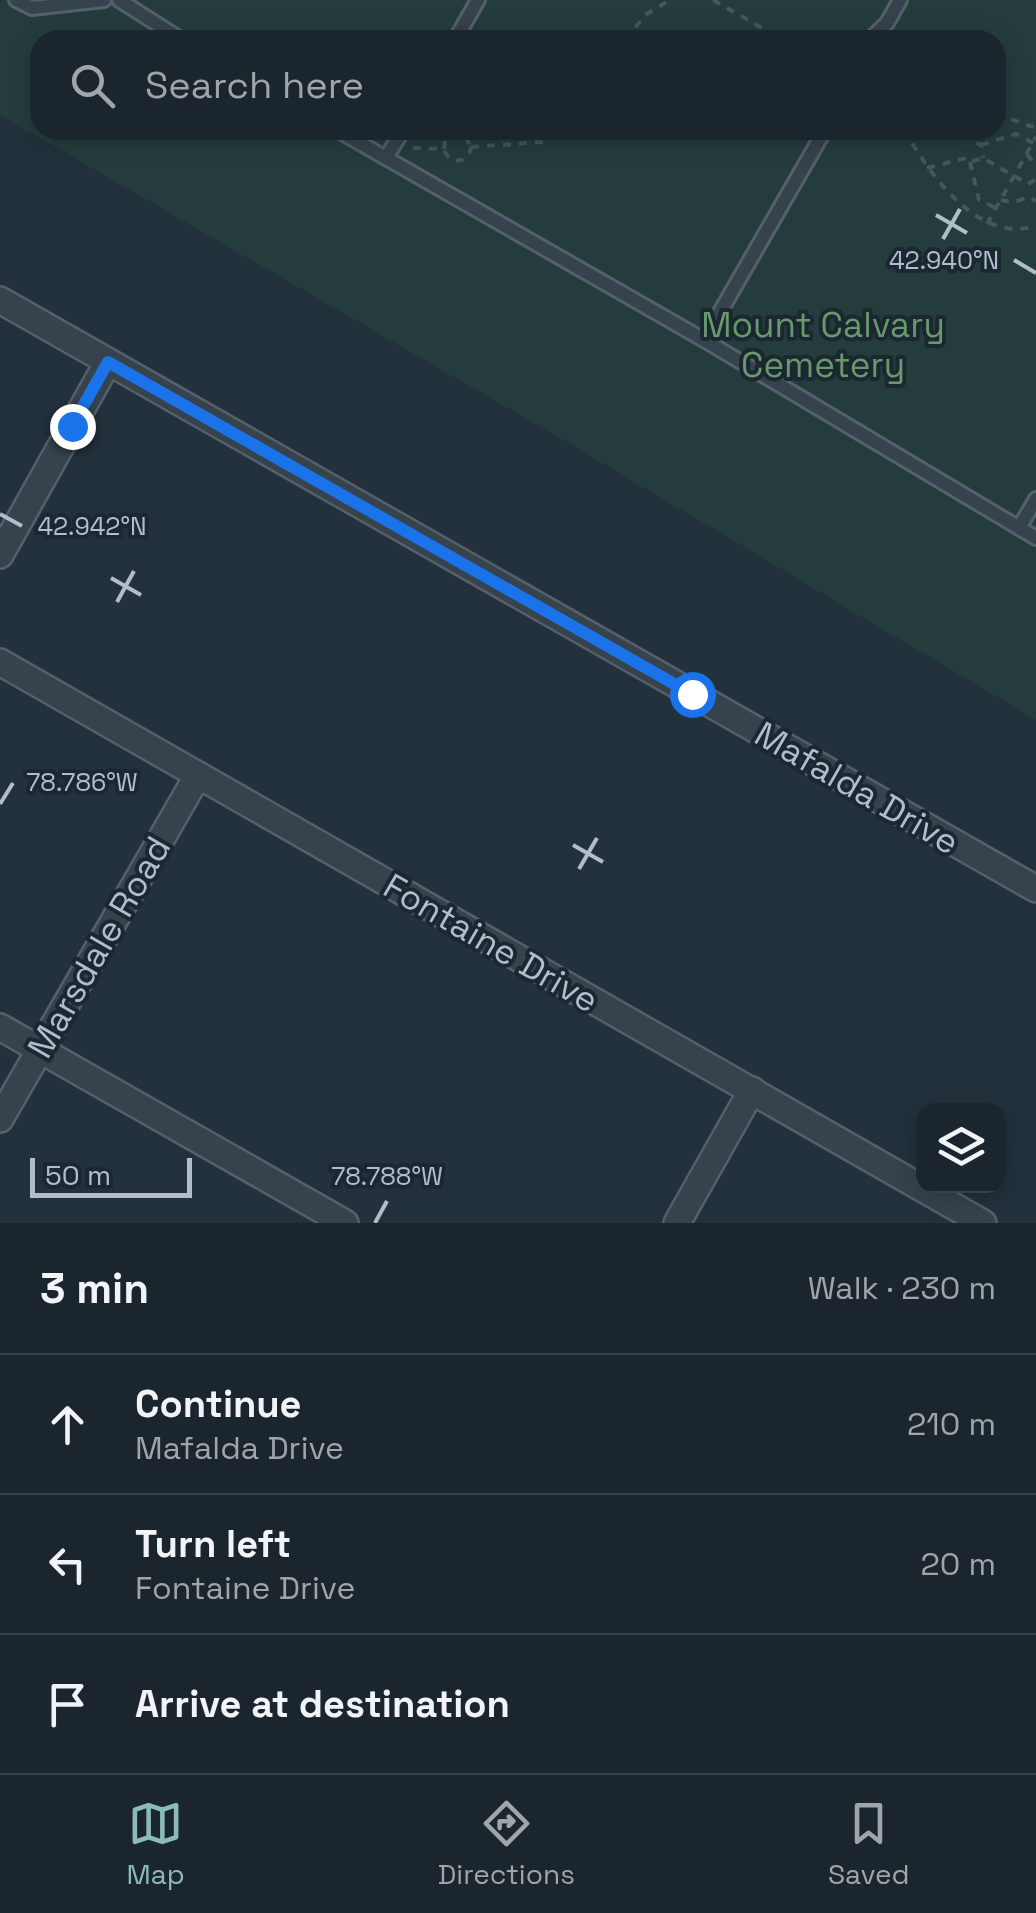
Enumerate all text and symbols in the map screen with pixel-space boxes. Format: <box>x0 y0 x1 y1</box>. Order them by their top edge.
search box <box>30 30 1006 140</box>
icon: search <box>65 58 120 113</box>
text: Search here <box>145 61 364 109</box>
text: 42.940°N <box>889 244 999 276</box>
park label: Mount Calvary Cemetery <box>701 303 945 387</box>
route end <box>50 404 96 450</box>
text: 42.942°N <box>37 510 147 542</box>
route start <box>670 672 716 718</box>
street label: Mafalda Drive <box>747 712 967 864</box>
text: 78.786°W <box>26 766 138 798</box>
street label: Marsdale Road <box>18 828 180 1066</box>
street label: Fontaine Drive <box>376 864 606 1022</box>
map controls <box>916 1103 1006 1193</box>
button: layers <box>916 1103 1006 1193</box>
scale bar <box>30 1153 192 1198</box>
text: 50 m <box>45 1157 111 1193</box>
text: 78.788°W <box>331 1160 443 1192</box>
text: 3 min <box>40 1262 149 1315</box>
text: Walk · 230 m <box>808 1268 996 1308</box>
text: Continue <box>135 1380 301 1428</box>
icon: ahead <box>40 1397 95 1452</box>
text: 210 m <box>907 1404 996 1444</box>
text: Mafalda Drive <box>135 1428 344 1468</box>
text: Turn left <box>135 1520 291 1568</box>
icon: left <box>40 1537 95 1592</box>
text: 20 m <box>920 1544 996 1584</box>
text: Fontaine Drive <box>135 1568 355 1608</box>
icon: arrive <box>40 1677 95 1732</box>
text: Arrive at destination <box>135 1680 510 1728</box>
tab: Map <box>126 1796 185 1892</box>
tab: Directions <box>438 1796 575 1892</box>
tab: Saved <box>828 1796 910 1892</box>

